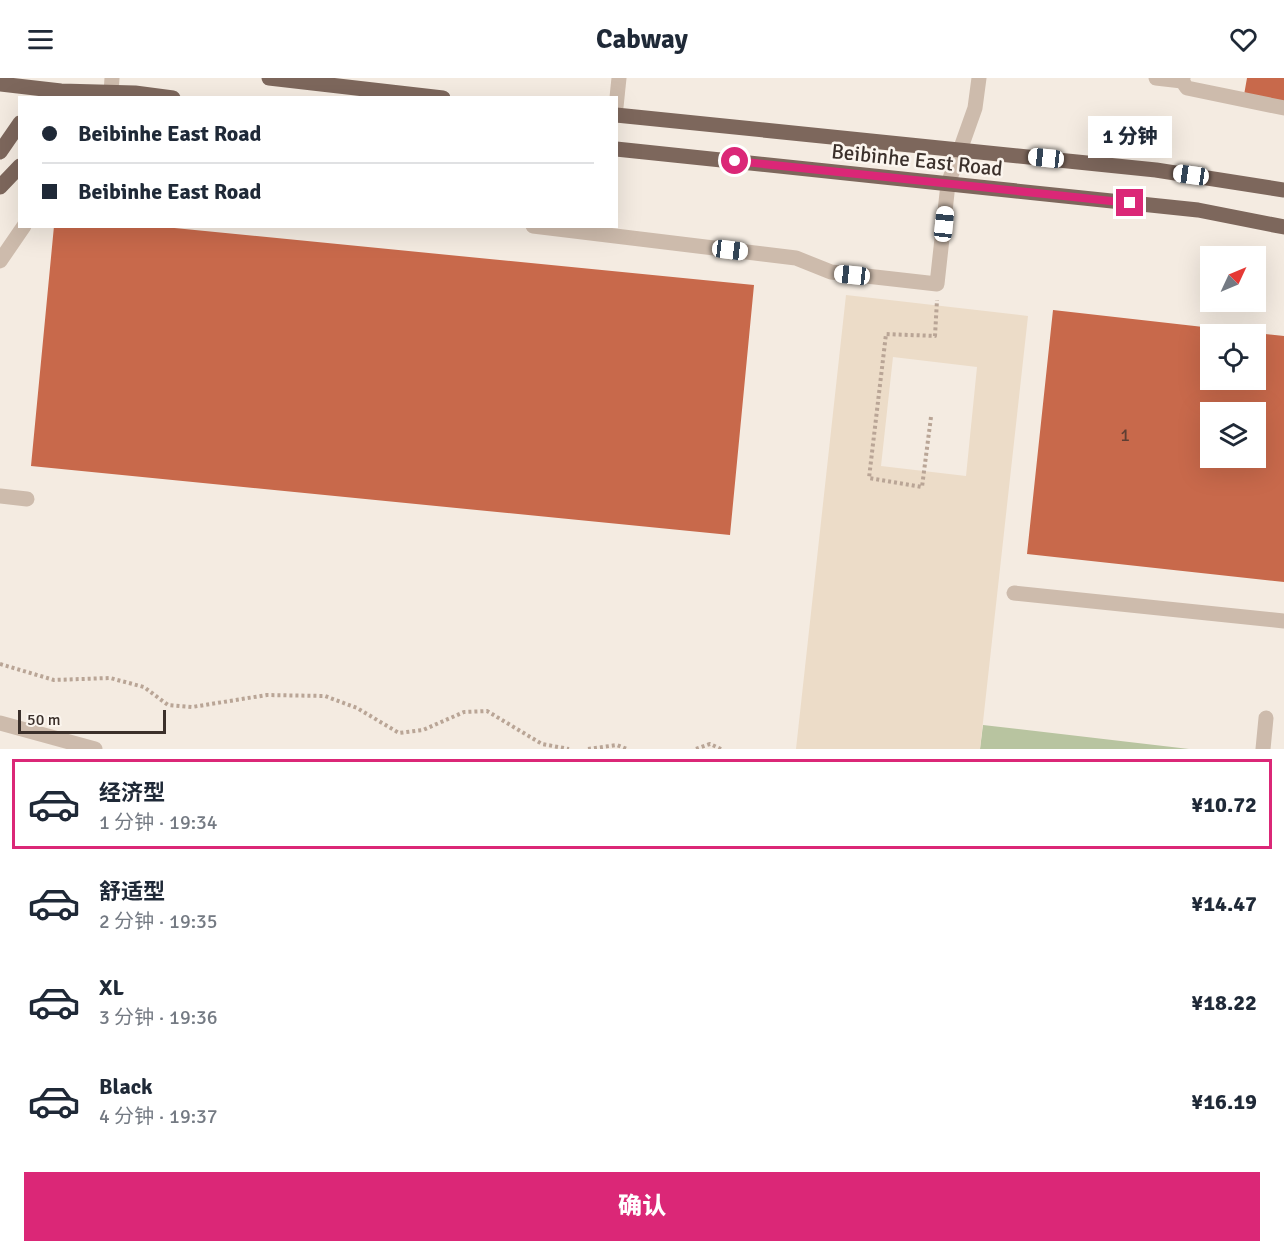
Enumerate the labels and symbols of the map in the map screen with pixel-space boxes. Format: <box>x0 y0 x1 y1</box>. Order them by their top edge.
callout: 1 分钟 <box>1088 116 1172 158</box>
street label: Beibinhe East Road <box>830 138 1004 182</box>
route start <box>721 147 748 174</box>
car <box>1027 147 1065 169</box>
car <box>1172 164 1210 186</box>
route end <box>1116 189 1143 216</box>
car <box>933 205 955 243</box>
car <box>711 239 749 261</box>
north arrow <box>1200 246 1266 312</box>
car <box>833 264 871 286</box>
house number: 1 <box>1120 424 1130 446</box>
scale bar <box>18 707 166 734</box>

